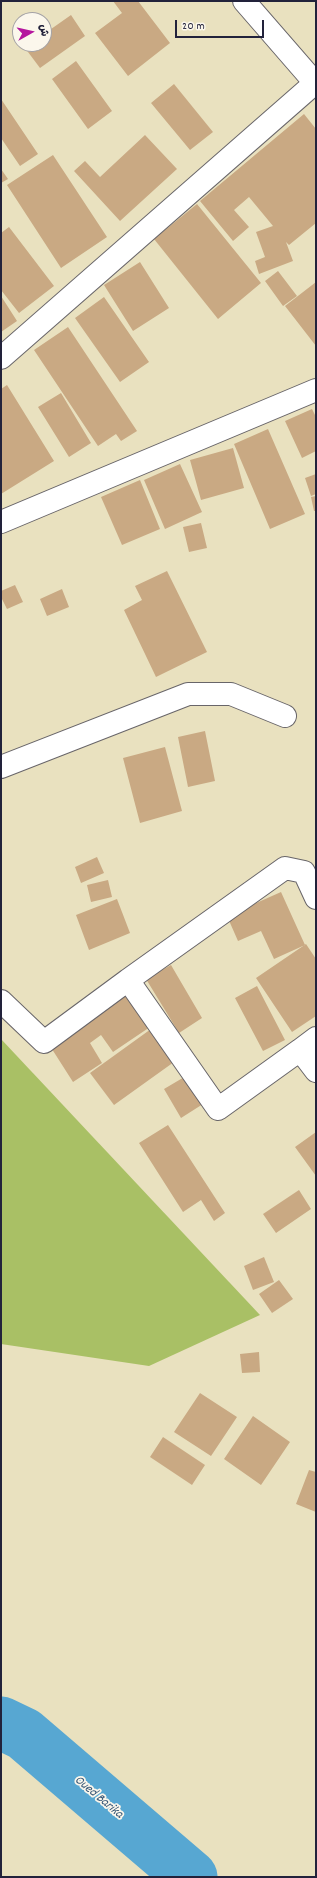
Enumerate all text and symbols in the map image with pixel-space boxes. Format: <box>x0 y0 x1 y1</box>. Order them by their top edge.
north arrow <box>12 12 52 52</box>
scale bar <box>177 12 266 38</box>
text: 20 m <box>182 18 205 35</box>
text: ش <box>34 23 52 38</box>
water label: Oued Barika <box>70 1773 126 1823</box>

